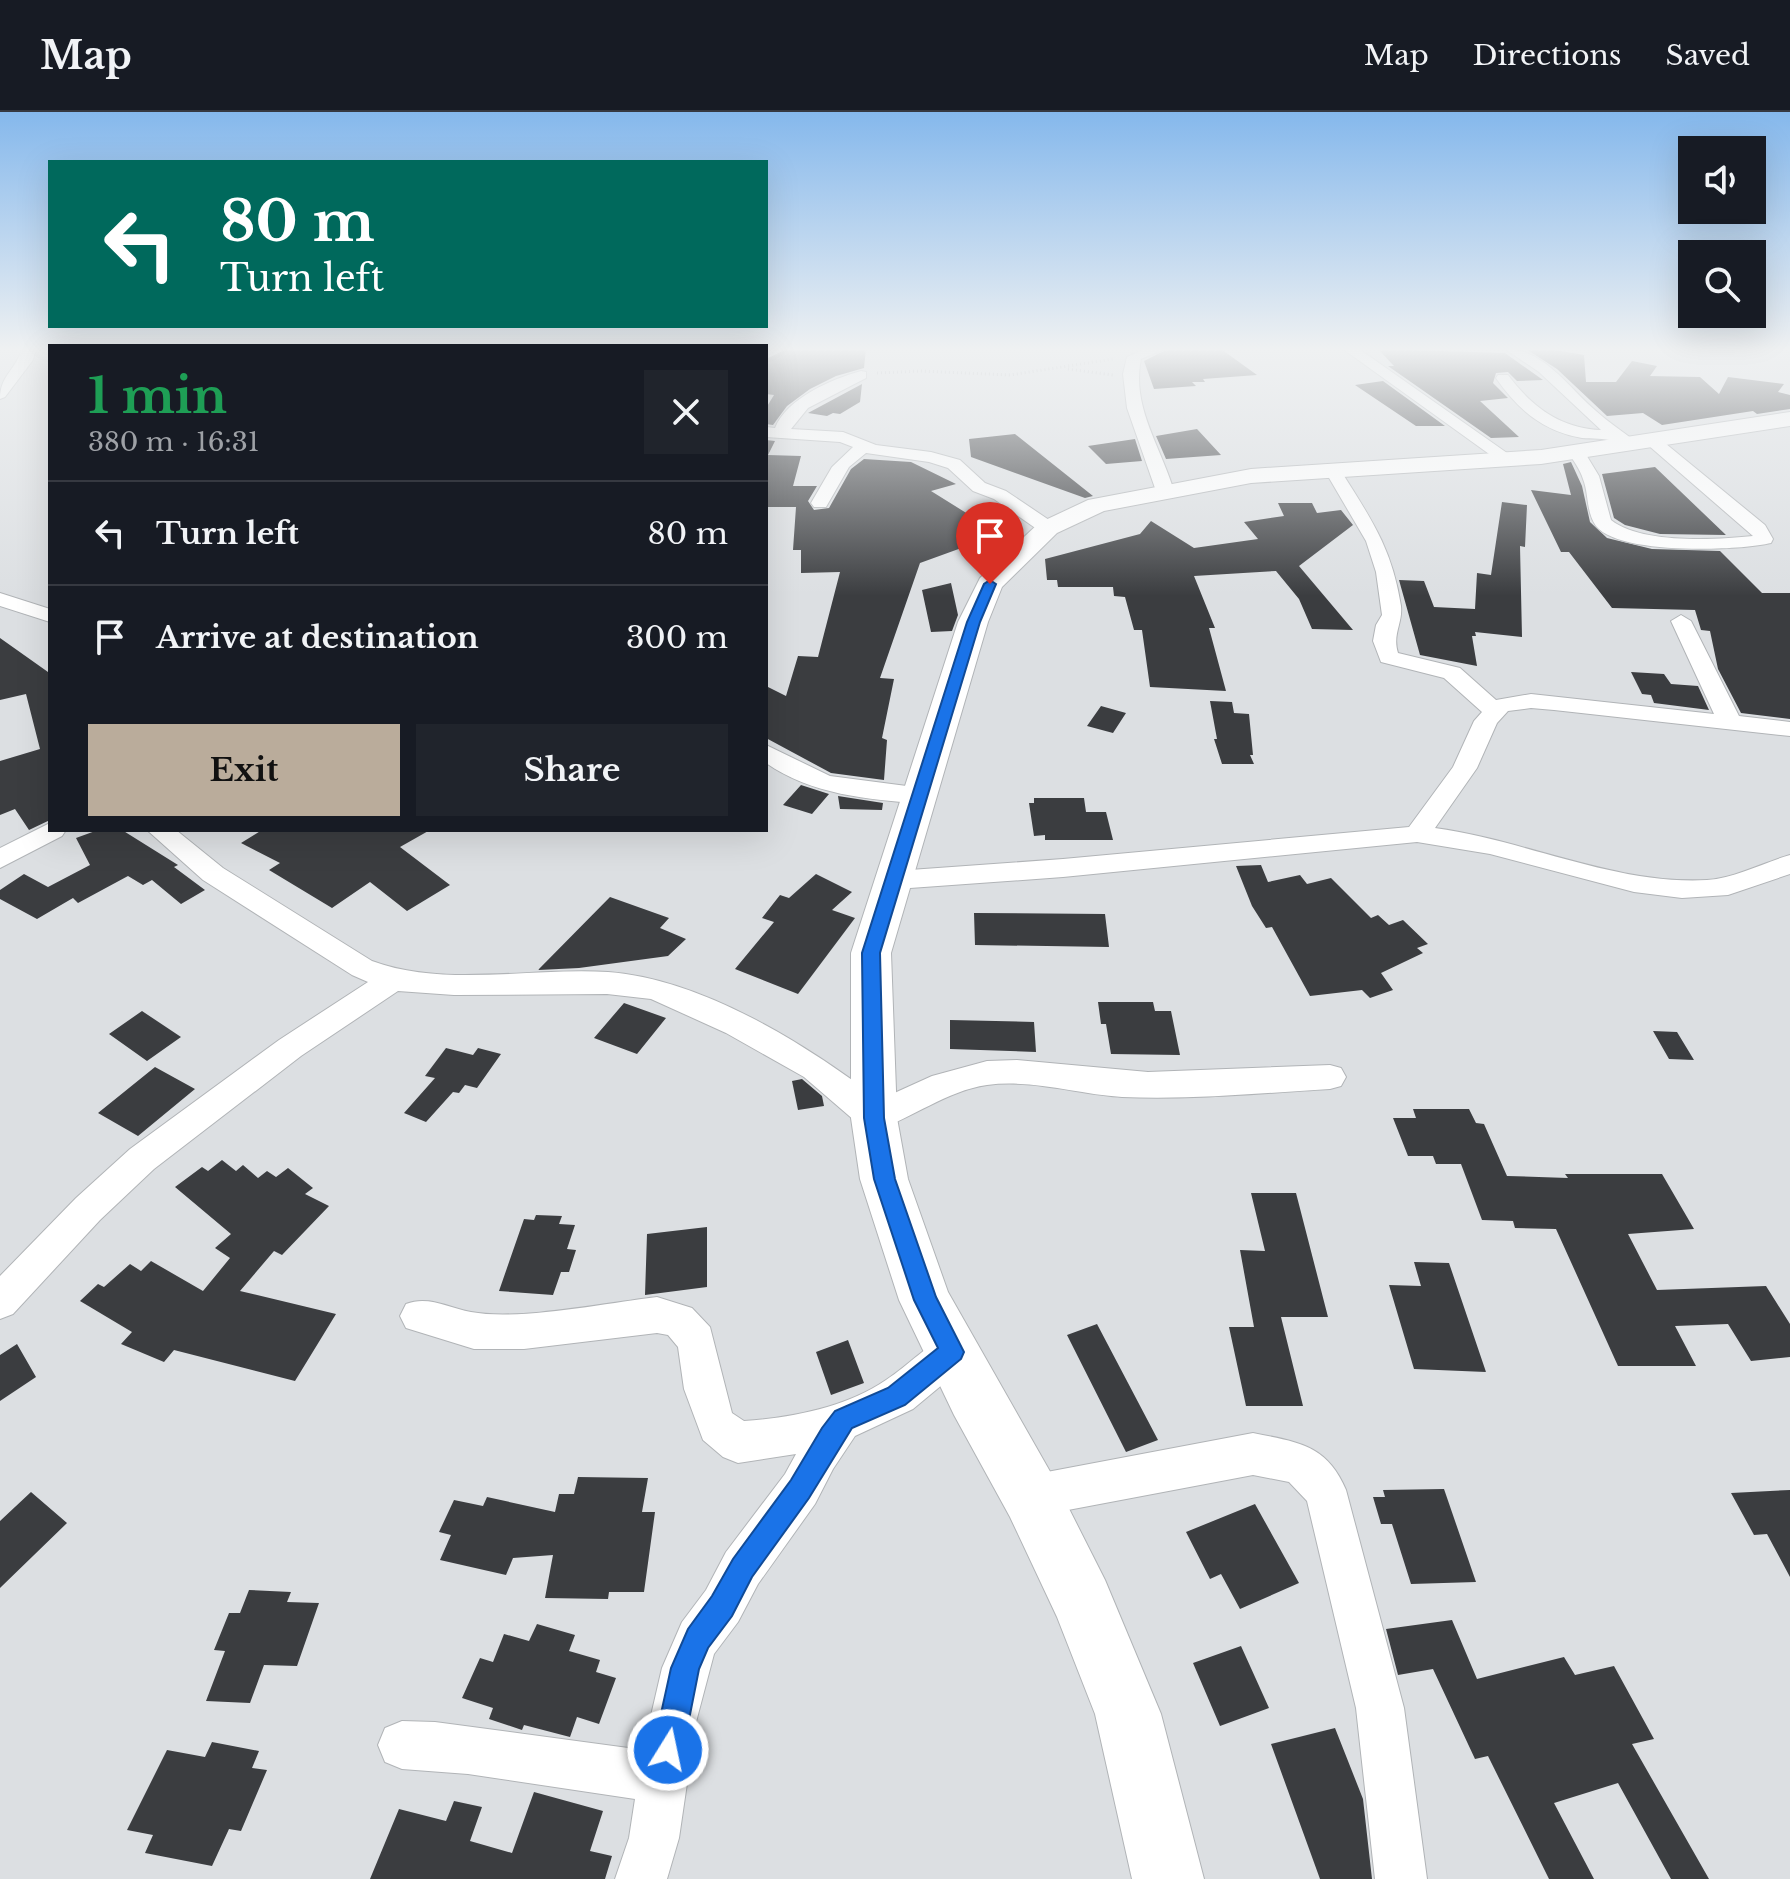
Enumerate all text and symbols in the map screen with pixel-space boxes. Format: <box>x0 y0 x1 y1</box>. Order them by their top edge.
text: Map <box>40 32 132 79</box>
text: Map <box>1364 38 1429 73</box>
text: Directions <box>1473 38 1622 73</box>
text: Saved <box>1666 38 1750 73</box>
map controls <box>1678 136 1766 328</box>
button: sound <box>1678 136 1766 224</box>
text: 80 m <box>220 187 375 256</box>
icon: left <box>88 192 192 296</box>
button: search <box>1678 240 1766 328</box>
text: Turn left <box>220 256 384 301</box>
text: 1 min <box>88 366 227 426</box>
button: close <box>644 370 728 454</box>
text: 380 m · 16:31 <box>88 426 259 458</box>
pin <box>956 502 1024 584</box>
icon: left <box>88 511 132 555</box>
icon: arrive <box>968 514 1012 558</box>
text: Turn left <box>156 515 299 552</box>
text: 80 m <box>648 515 728 552</box>
icon: arrive <box>88 615 132 659</box>
text: Arrive at destination <box>156 619 479 656</box>
text: 300 m <box>626 619 728 656</box>
button: Exit <box>88 724 400 816</box>
button: Share <box>416 724 728 816</box>
position arrow <box>626 1708 710 1792</box>

